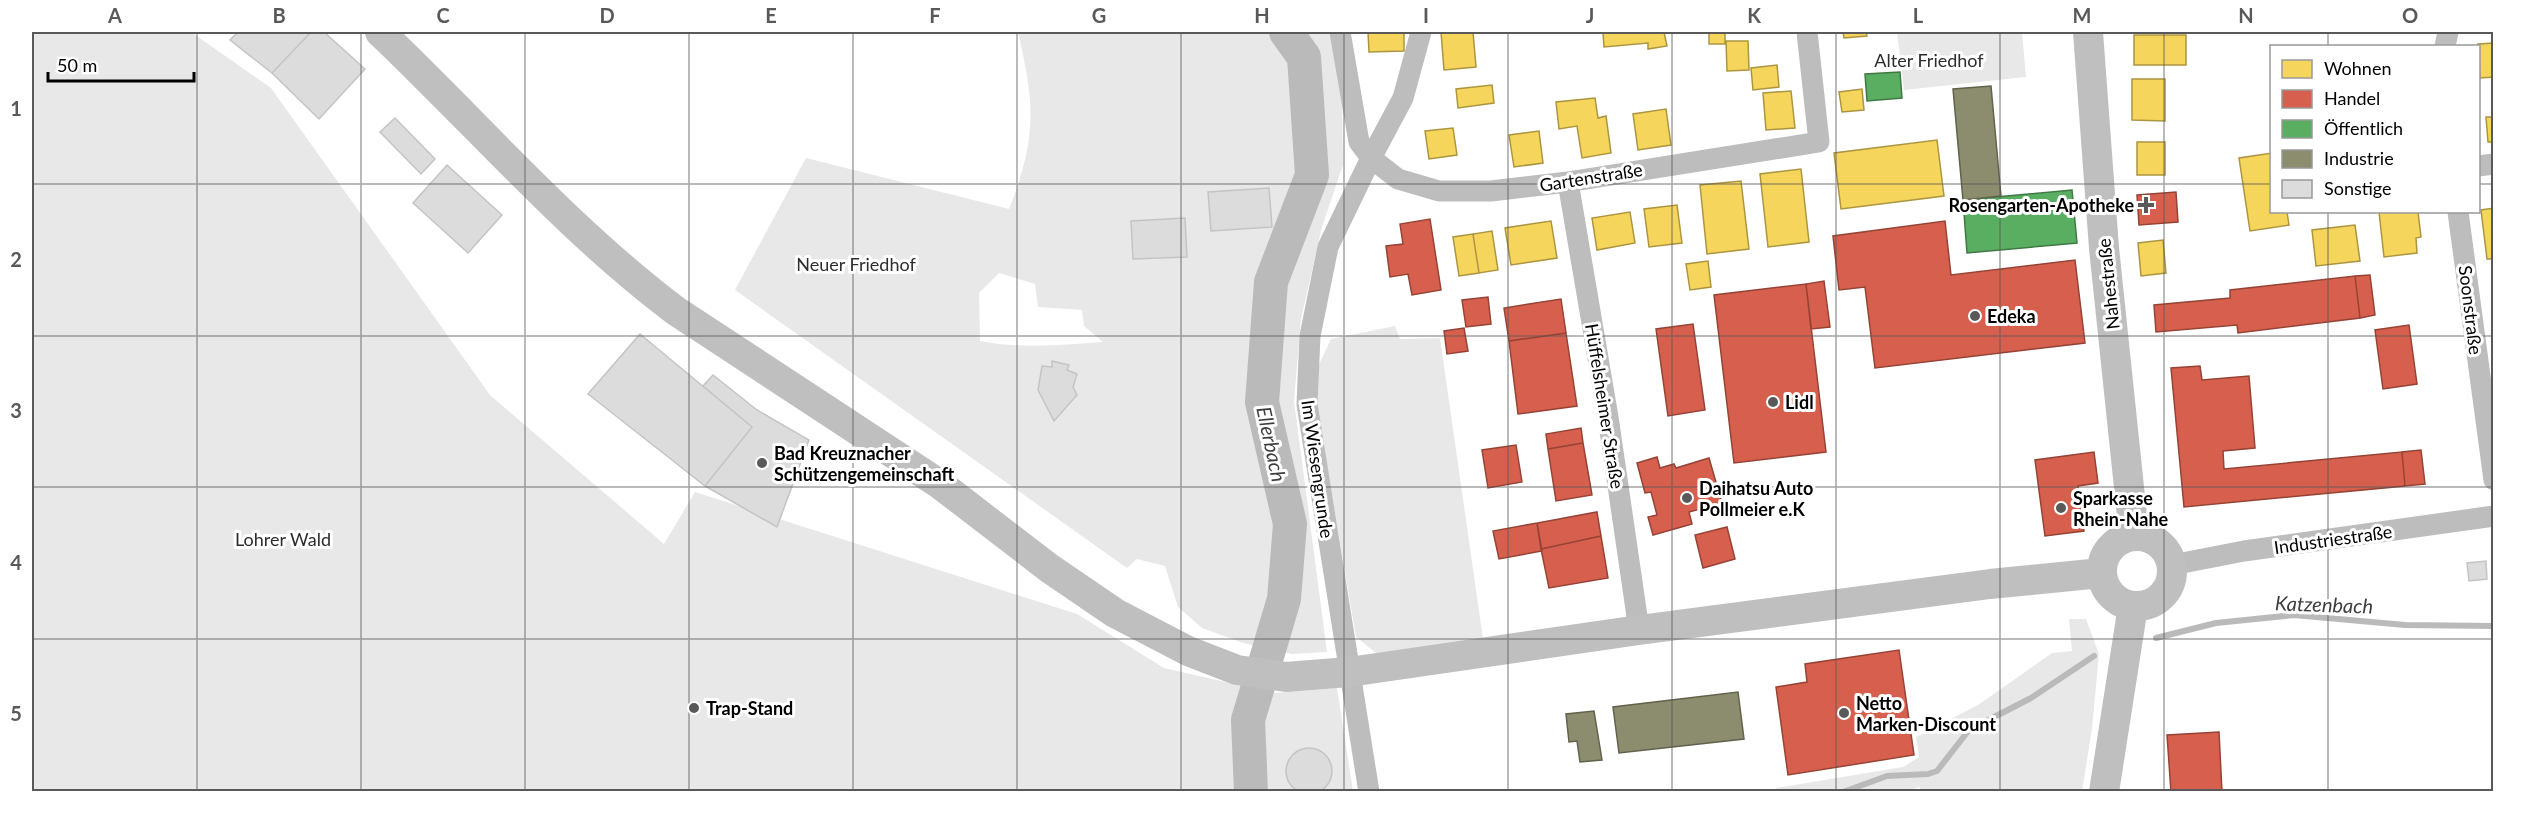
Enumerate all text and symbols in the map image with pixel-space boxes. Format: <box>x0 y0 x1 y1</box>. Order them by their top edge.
text: A <box>107 3 122 27</box>
text: B <box>272 3 286 27</box>
text: C <box>436 3 450 27</box>
text: D <box>599 3 615 27</box>
text: E <box>765 3 777 27</box>
text: F <box>929 3 941 27</box>
text: G <box>1092 3 1106 27</box>
text: H <box>1254 3 1270 27</box>
text: I <box>1423 3 1429 27</box>
text: J <box>1586 3 1594 27</box>
text: K <box>1747 3 1761 27</box>
text: L <box>1913 3 1924 27</box>
text: M <box>2073 3 2091 27</box>
text: N <box>2238 3 2254 27</box>
text: O <box>2402 3 2418 27</box>
scale bar <box>48 45 194 83</box>
legend <box>2270 45 2480 213</box>
park label: Alter Friedhof <box>1874 49 1984 71</box>
text: 50 m <box>57 54 97 76</box>
text: Wohnen <box>2324 57 2391 79</box>
text: Handel <box>2324 87 2380 109</box>
text: 1 <box>10 96 22 120</box>
text: Öffentlich <box>2324 117 2403 139</box>
text: Industrie <box>2324 147 2394 169</box>
street label: Gartenstraße <box>1538 158 1644 196</box>
text: Sonstige <box>2324 177 2392 199</box>
place label: Rosengarten-Apotheke <box>1948 194 2134 216</box>
marker: Rosengarten-Apotheke <box>2139 198 2153 212</box>
street label: Nahestraße <box>2092 237 2124 331</box>
text: 2 <box>10 247 22 271</box>
park label: Neuer Friedhof <box>796 253 916 275</box>
street label: Soonstraße <box>2455 264 2487 356</box>
place label: Edeka <box>1987 305 2036 327</box>
marker: Edeka <box>1968 309 1982 323</box>
street label: Hüffelsheimer Straße <box>1581 322 1629 490</box>
place label: Lidl <box>1785 391 1814 413</box>
marker: Lidl <box>1766 395 1780 409</box>
text: 3 <box>10 398 22 422</box>
street label: Im Wiesengrunde <box>1297 398 1339 540</box>
water label: Ellerbach <box>1252 404 1292 484</box>
place label: Bad Kreuznacher Schützengemeinschaft <box>774 442 954 485</box>
marker: Bad Kreuznacher Schützengemeinschaft <box>755 456 769 470</box>
place label: Daihatsu Auto Pollmeier e.K <box>1699 477 1813 520</box>
place label: Sparkasse Rhein-Nahe <box>2073 487 2169 530</box>
marker: Daihatsu Auto Pollmeier e.K <box>1680 491 1694 505</box>
marker: Sparkasse Rhein-Nahe <box>2054 501 2068 515</box>
street label: Industriestraße <box>2272 520 2394 558</box>
park label: Lohrer Wald <box>235 528 331 550</box>
text: 4 <box>10 550 22 574</box>
water label: Katzenbach <box>2275 590 2373 618</box>
place label: Netto Marken-Discount <box>1856 692 1996 735</box>
place label: Trap-Stand <box>706 697 793 719</box>
text: 5 <box>10 701 22 725</box>
marker: Trap-Stand <box>687 701 701 715</box>
marker: Netto Marken-Discount <box>1837 706 1851 720</box>

